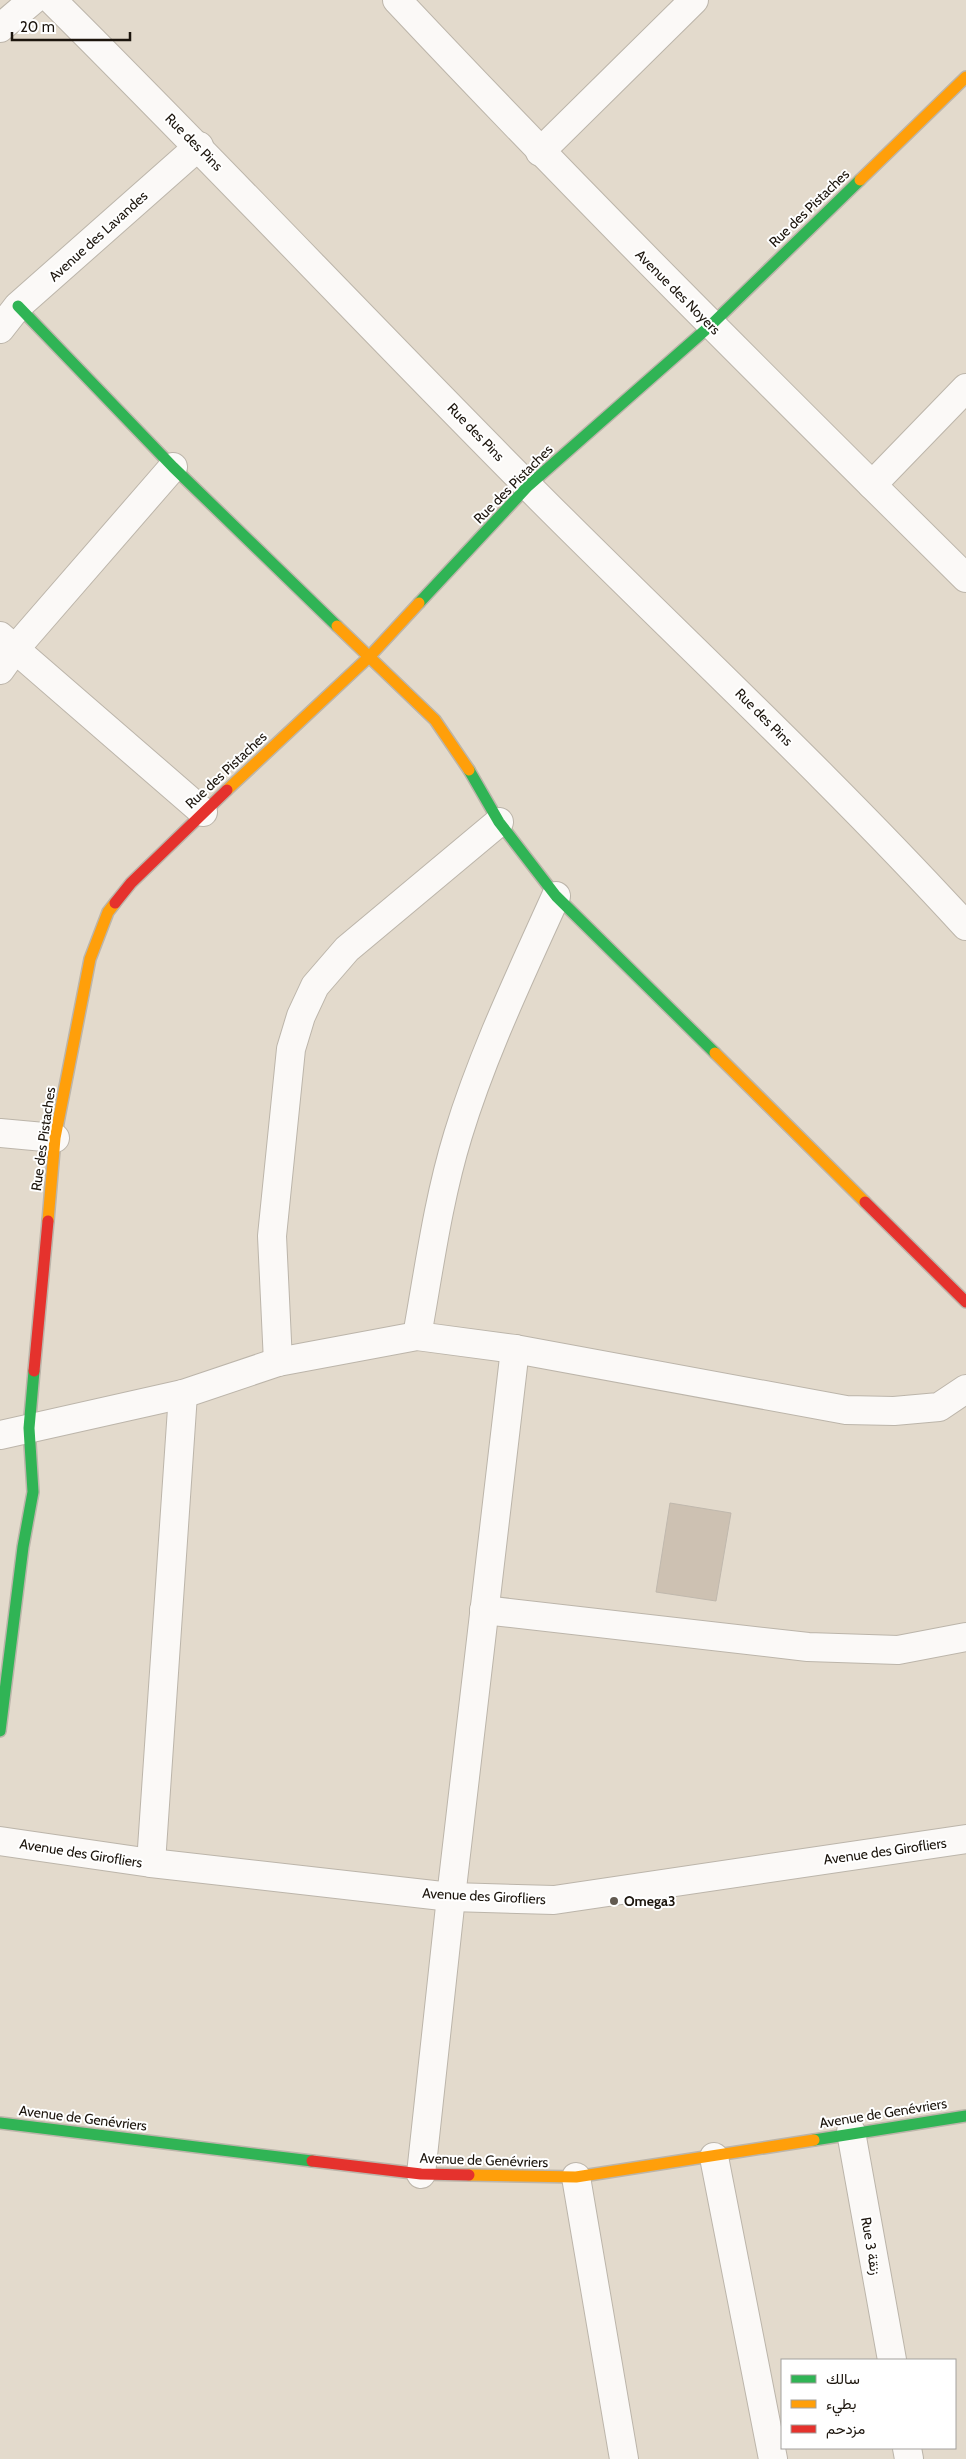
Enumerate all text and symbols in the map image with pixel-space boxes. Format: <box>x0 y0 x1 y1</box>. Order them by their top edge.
scale bar <box>12 10 130 42</box>
text: 20 m <box>20 18 55 36</box>
street label: Rue des Pins <box>161 109 227 175</box>
street label: Rue des Pistaches <box>765 165 853 251</box>
street label: Avenue des Lavandes <box>45 187 151 285</box>
street label: Avenue des Noyers <box>632 246 724 338</box>
street label: Rue des Pins <box>444 399 508 465</box>
street label: Rue des Pistaches <box>470 440 557 527</box>
street label: Rue des Pins <box>731 684 797 750</box>
street label: Rue des Pistaches <box>182 728 271 812</box>
street label: Rue des Pistaches <box>27 1086 59 1192</box>
street label: Avenue des Girofliers <box>822 1833 948 1869</box>
street label: Avenue des Girofliers <box>18 1834 144 1872</box>
street label: Avenue des Girofliers <box>422 1884 547 1908</box>
place label: Omega3 <box>624 1892 675 1910</box>
marker: Omega3 <box>608 1895 620 1907</box>
street label: Avenue de Genévriers <box>818 2094 948 2132</box>
street label: Avenue de Genévriers <box>18 2101 148 2135</box>
street label: Avenue de Genévriers <box>419 2149 549 2171</box>
street label: Rue 3 زنقة <box>857 2216 885 2277</box>
legend <box>781 2359 956 2449</box>
text: سالك <box>826 2370 860 2388</box>
text: بطيء <box>826 2395 856 2417</box>
text: مزدحم <box>826 2420 865 2439</box>

